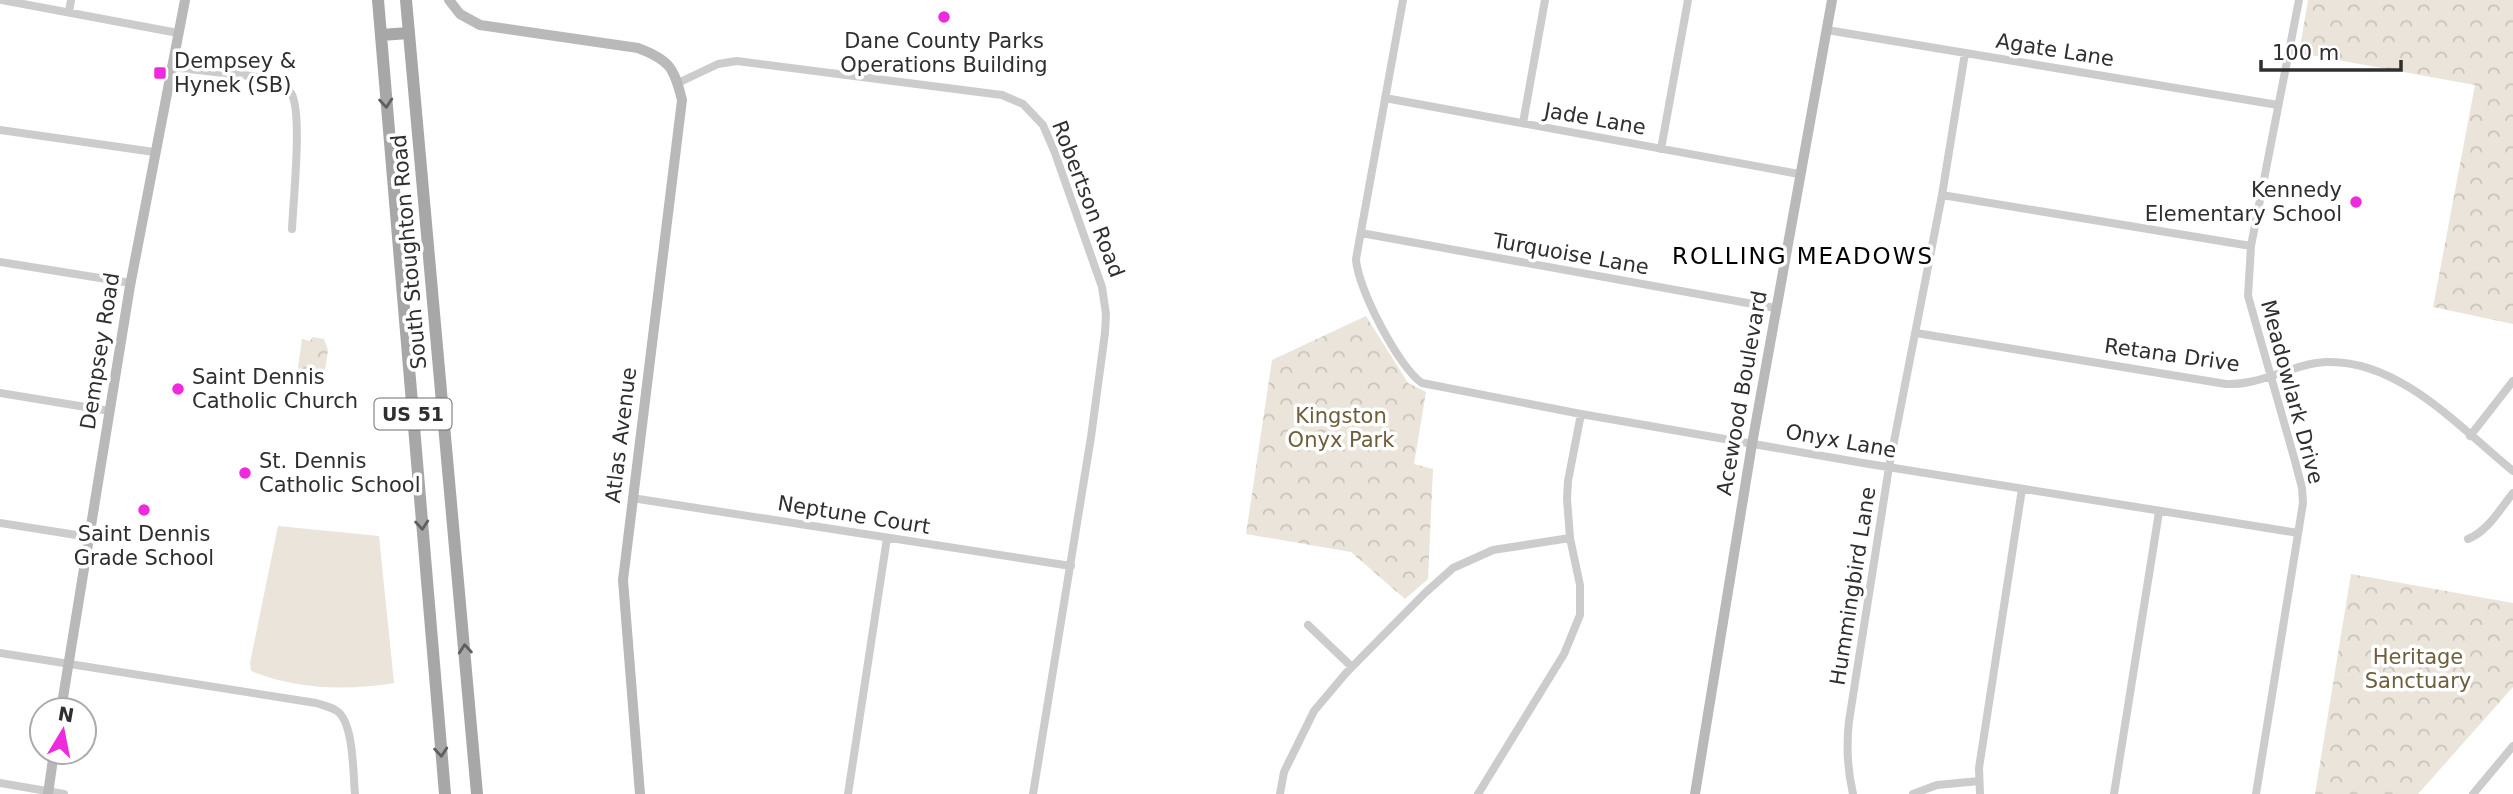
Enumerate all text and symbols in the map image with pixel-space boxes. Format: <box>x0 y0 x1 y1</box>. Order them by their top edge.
marker: Dane County Parks Operations Building <box>936 9 952 25</box>
scale bar <box>2261 28 2401 72</box>
place label: Dane County Parks Operations Building <box>840 29 1048 77</box>
street label: Agate Lane <box>1994 29 2116 71</box>
text: 100 m <box>2272 41 2339 65</box>
place label: Dempsey & Hynek (SB) <box>174 49 296 97</box>
marker: Dempsey & Hynek (SB) <box>152 65 168 81</box>
one-way arrow <box>378 98 393 109</box>
street label: Jade Lane <box>1540 98 1648 140</box>
street label: Robertson Road <box>1047 117 1129 281</box>
street label: South Stoughton Road <box>387 133 431 371</box>
place label: Kennedy Elementary School <box>2145 178 2342 226</box>
marker: Kennedy Elementary School <box>2348 194 2364 210</box>
street label: Turquoise Lane <box>1490 228 1651 280</box>
district label: ROLLING MEADOWS <box>1672 243 1934 269</box>
street label: Dempsey Road <box>76 271 124 431</box>
street label: Acewood Boulevard <box>1712 289 1772 497</box>
street label: Meadowlark Drive <box>2256 297 2328 487</box>
street label: Retana Drive <box>2103 334 2241 376</box>
place label: Saint Dennis Catholic Church <box>192 365 358 413</box>
street label: Atlas Avenue <box>601 366 641 504</box>
marker: Saint Dennis Catholic Church <box>170 381 186 397</box>
road number: US 51 <box>374 398 452 430</box>
park label: Kingston Onyx Park <box>1288 404 1395 452</box>
street label: Onyx Lane <box>1784 419 1898 463</box>
place label: St. Dennis Catholic School <box>259 449 421 497</box>
marker: St. Dennis Catholic School <box>237 465 253 481</box>
street label: Hummingbird Lane <box>1825 485 1881 687</box>
street label: Neptune Court <box>776 491 932 539</box>
marker: Saint Dennis Grade School <box>136 502 152 518</box>
one-way arrow <box>414 520 429 531</box>
place label: Saint Dennis Grade School <box>74 522 214 570</box>
one-way arrow <box>457 643 472 655</box>
park label: Heritage Sanctuary <box>2365 645 2471 693</box>
north arrow <box>28 696 98 766</box>
text: N <box>56 702 76 726</box>
one-way arrow <box>433 746 448 757</box>

